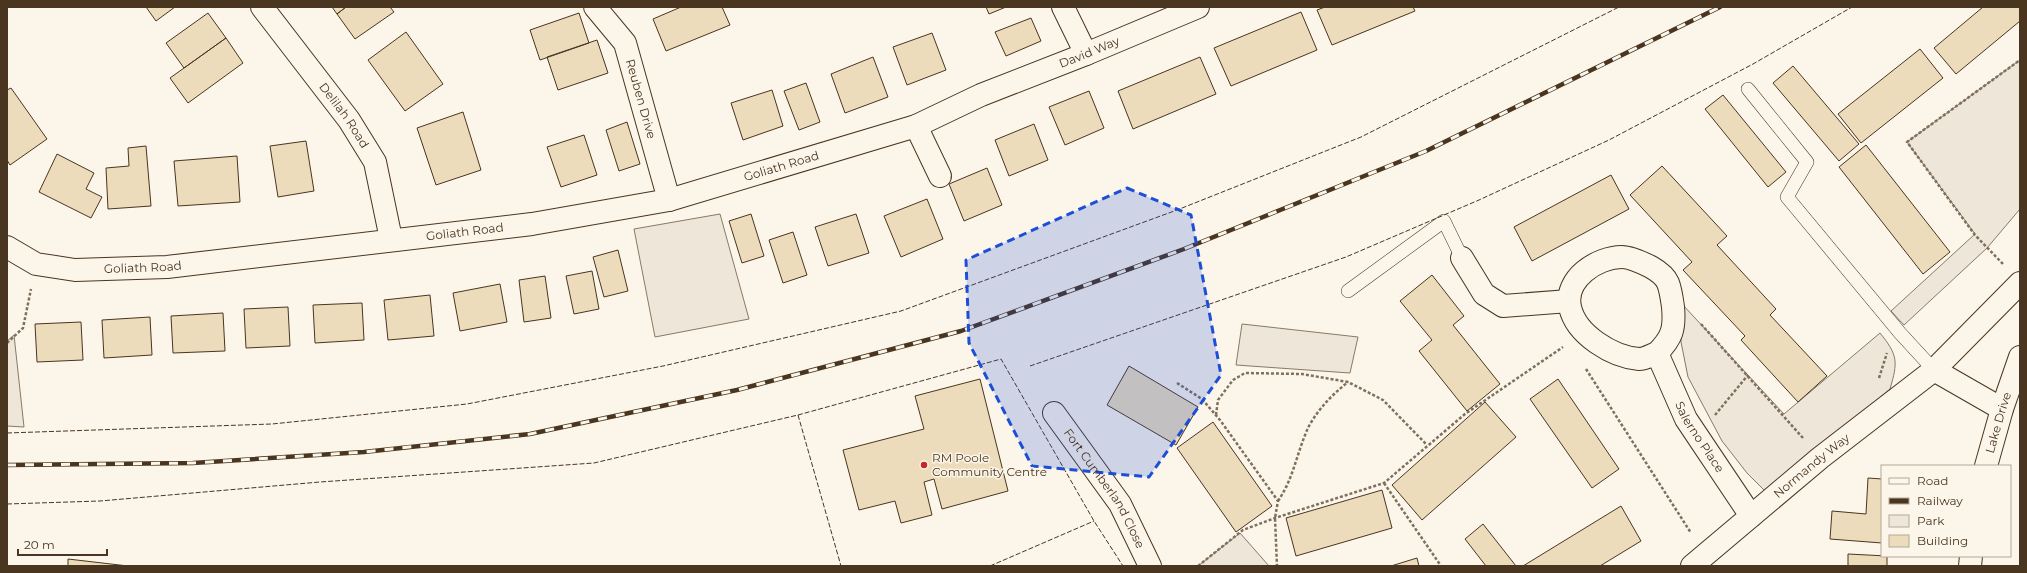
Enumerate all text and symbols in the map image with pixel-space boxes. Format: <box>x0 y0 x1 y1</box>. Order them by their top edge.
street label: David Way <box>1057 33 1122 71</box>
street label: Reuben Drive <box>623 57 659 140</box>
street label: Delilah Road <box>316 80 372 151</box>
street label: Goliath Road <box>742 147 821 184</box>
street label: Goliath Road <box>425 219 504 243</box>
street label: Goliath Road <box>104 257 183 276</box>
street label: Lake Drive <box>1982 390 2014 455</box>
street label: Salerno Place <box>1672 399 1728 475</box>
street label: Fort Cumberland Close <box>1061 426 1148 550</box>
street label: Normandy Way <box>1770 430 1853 501</box>
place label: RM Poole Community Centre <box>932 450 1047 479</box>
marker: RM Poole Community Centre <box>919 460 929 470</box>
legend <box>1881 465 2011 557</box>
text: Road <box>1917 473 1948 488</box>
text: Railway <box>1917 493 1963 508</box>
text: Park <box>1917 513 1945 528</box>
scale bar <box>18 531 107 557</box>
text: Building <box>1917 533 1968 548</box>
text: 20 m <box>24 537 55 552</box>

